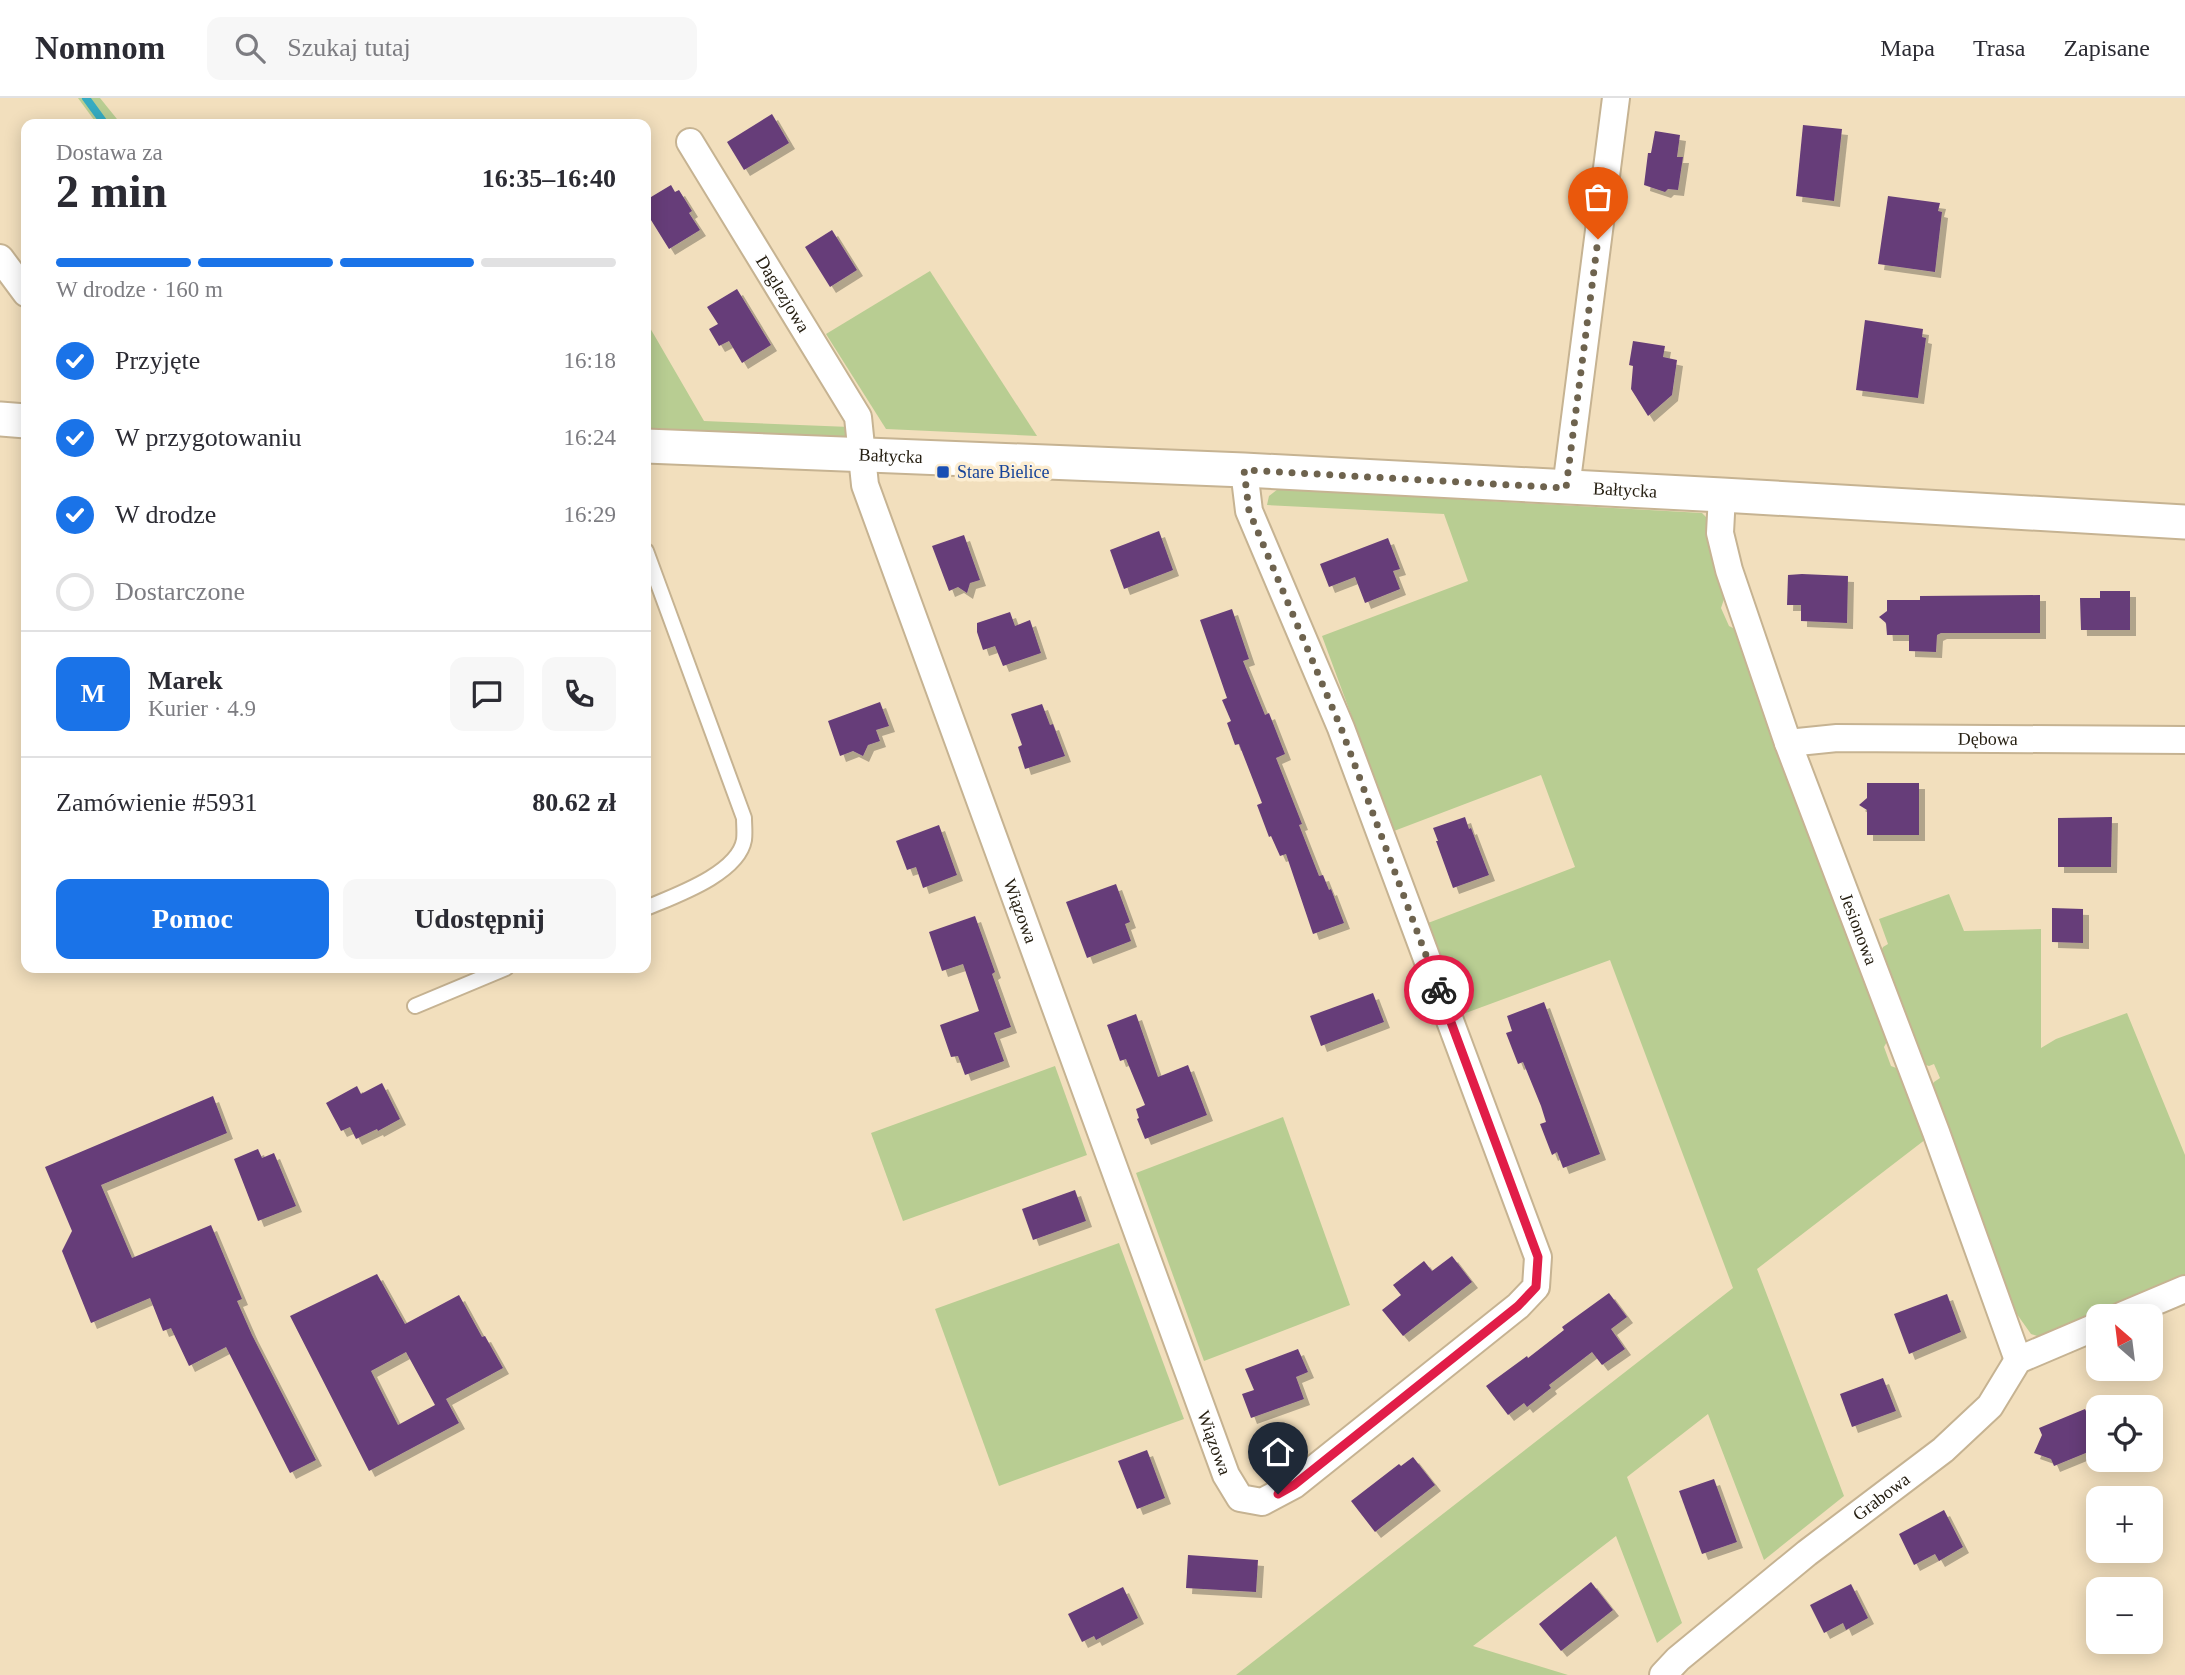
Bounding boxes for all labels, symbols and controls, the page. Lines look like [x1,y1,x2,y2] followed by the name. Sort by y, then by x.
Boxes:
[207,17,697,80] search box
[231,29,269,67] icon: search
[35,30,165,66] text: Nomnom
[287,33,411,62] text: Szukaj tutaj
[1880,35,1935,61] text: Mapa
[1973,35,2025,61] text: Trasa
[2063,35,2150,61] text: Zapisane
[56,140,163,165] text: Dostawa za
[482,164,616,193] text: 16:35–16:40
[56,166,167,217] text: 2 min
[1568,167,1628,239] pin
[1579,178,1617,216] icon: bag
[752,252,814,336] street label: Daglezjowa
[56,277,223,302] text: W drodze · 160 m
[56,342,94,380] icon: check
[115,346,200,375] text: Przyjęte
[564,348,616,373] text: 16:18
[56,419,94,457] icon: check
[115,423,302,452] text: W przygotowaniu
[564,425,616,450] text: 16:24
[858,445,923,467] street label: Bałtycka
[957,462,1049,482] place label: Stare Bielice
[935,464,951,480] marker: Stare Bielice
[1592,478,1657,502] street label: Bałtycka
[56,496,94,534] icon: check
[115,500,216,529] text: W drodze
[564,502,616,527] text: 16:29
[115,577,245,606] text: Dostarczone
[450,657,524,731] button: chat
[542,657,616,731] button: phone
[148,666,223,695] text: Marek
[81,679,105,708] text: M
[148,696,256,721] text: Kurier · 4.9
[1958,729,2018,749] street label: Dębowa
[56,788,257,817] text: Zamówienie #5931
[532,788,616,817] text: 80.62 zł
[999,876,1041,946] street label: Wiązowa
[56,879,329,959] button: Pomoc
[343,879,616,959] button: Udostępnij
[1836,890,1881,968] street label: Jesionowa
[1404,955,1474,1025] courier
[1420,971,1458,1009] icon: bike
[2086,1304,2163,1381] north arrow
[2086,1304,2163,1654] map controls
[2086,1395,2163,1472] button: locate
[1193,1408,1235,1478] street label: Wiązowa
[1248,1422,1308,1494] pin
[1259,1433,1297,1471] icon: home
[1849,1469,1914,1525] street label: Grabowa
[2086,1486,2163,1563] button: +
[2086,1577,2163,1654] button: −

